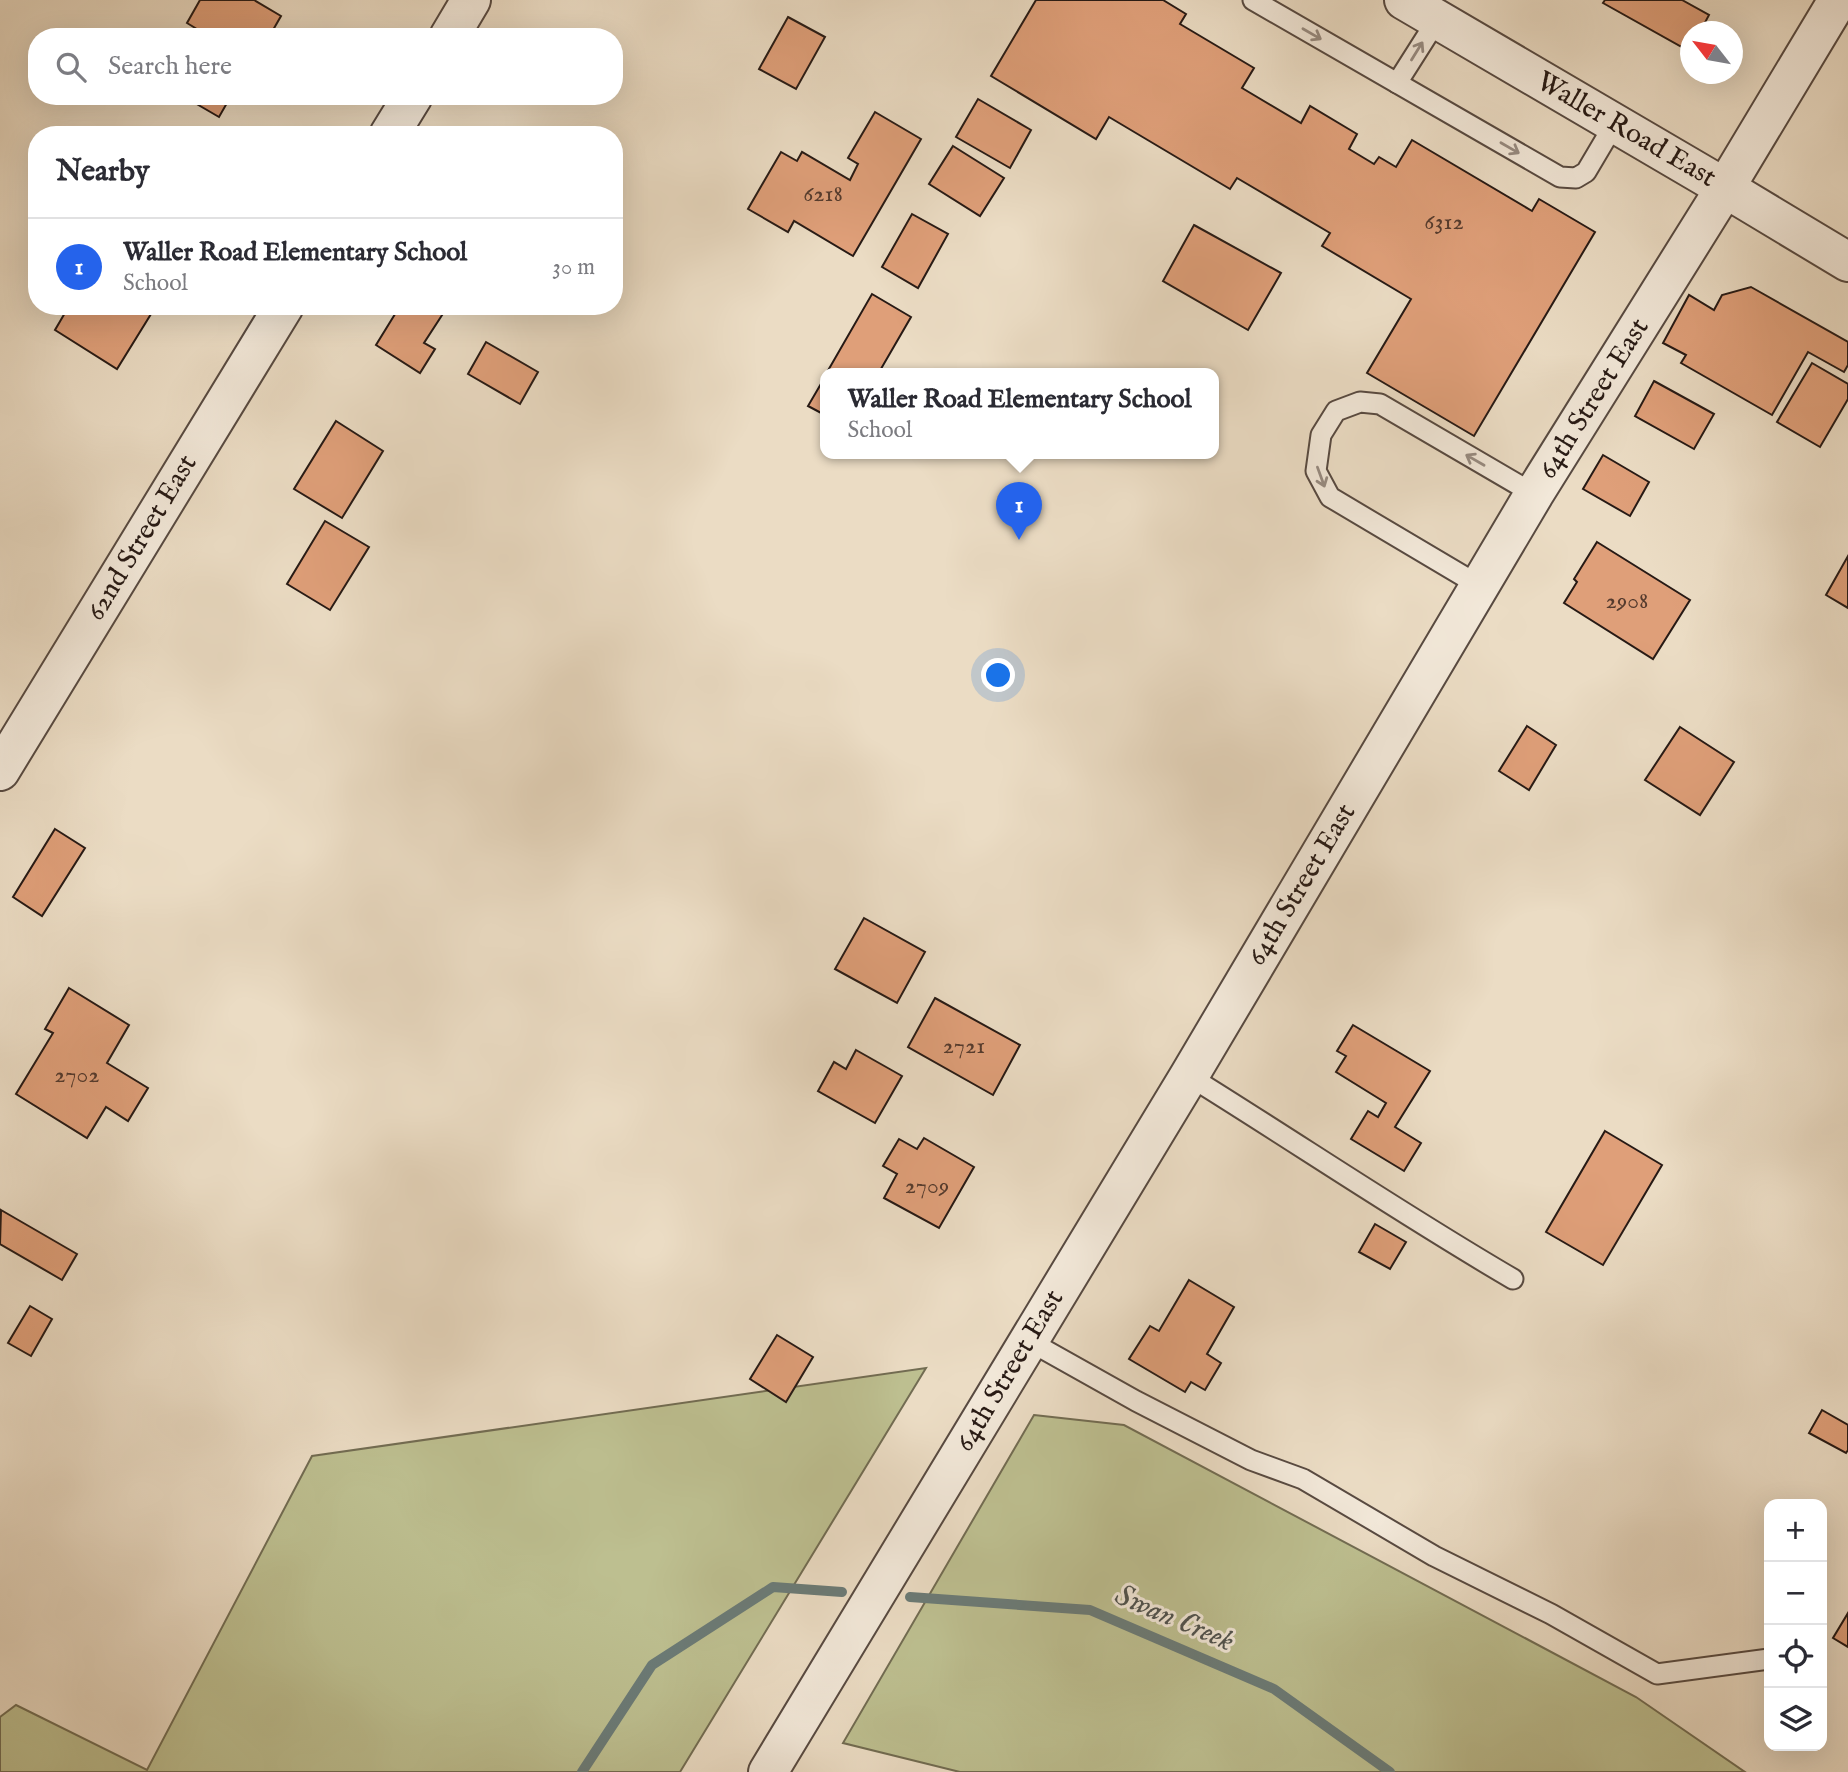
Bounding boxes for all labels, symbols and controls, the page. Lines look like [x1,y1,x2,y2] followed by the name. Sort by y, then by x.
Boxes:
[1680,21,1743,84] north arrow
[1302,27,1322,41] one-way arrow
[28,28,623,105] search box
[1411,42,1425,62] one-way arrow
[52,48,90,86] icon: search
[108,50,232,83] text: Search here
[1530,64,1722,196] street label: Waller Road East
[1499,141,1519,155] one-way arrow
[56,153,149,191] text: Nearby
[803,179,843,210] house number: 6218
[1424,207,1464,238] house number: 6312
[123,236,467,269] text: Waller Road Elementary School
[75,253,83,282] text: 1
[552,253,595,282] text: 30 m
[123,269,188,298] text: School
[1531,312,1657,486] street label: 64th Street East
[820,368,1219,459] popup
[847,383,1192,416] text: Waller Road Elementary School
[847,416,912,445] text: School
[79,448,205,627] street label: 62nd Street East
[1466,452,1486,466] one-way arrow
[1316,466,1328,487] one-way arrow
[996,482,1042,540] pin: 1
[1606,586,1648,617] house number: 2908
[981,658,1015,692] your location
[1240,797,1364,972] street label: 64th Street East
[943,1031,985,1062] house number: 2721
[54,1060,100,1091] house number: 2702
[905,1171,949,1202] house number: 2709
[948,1283,1072,1458] street label: 64th Street East
[1764,1499,1827,1751] map controls
[1764,1499,1827,1562] button: +
[1764,1562,1827,1625] button: −
[1109,1577,1239,1661] water label: Swan Creek
[1764,1625,1827,1688] button: locate
[1764,1688,1827,1751] button: layers

